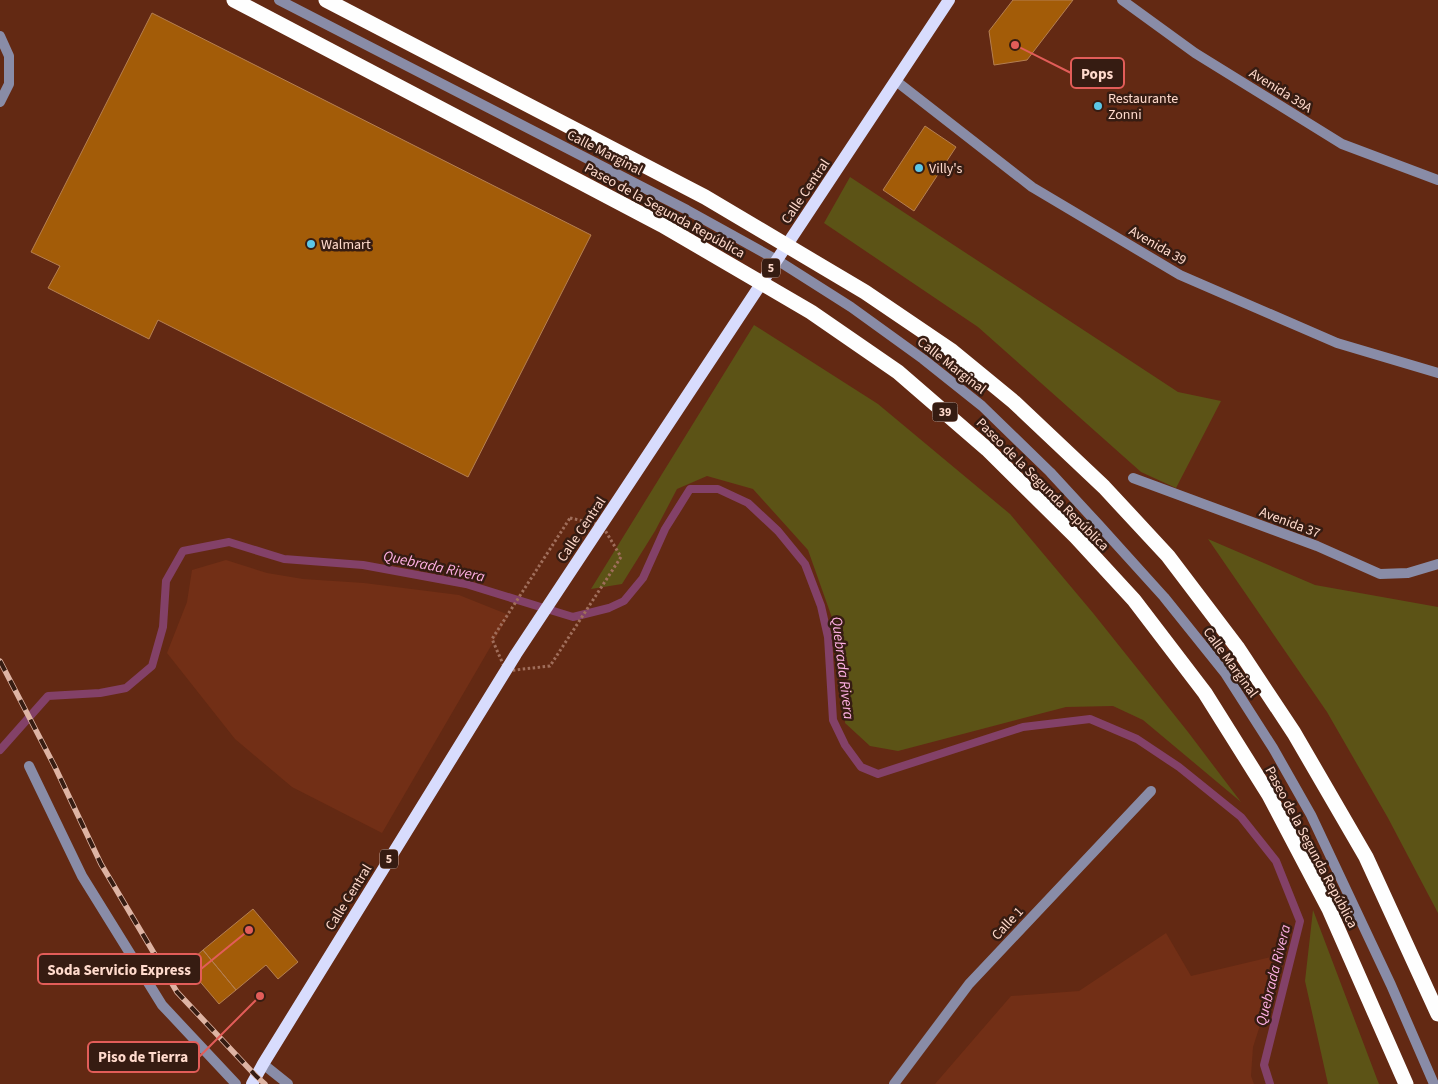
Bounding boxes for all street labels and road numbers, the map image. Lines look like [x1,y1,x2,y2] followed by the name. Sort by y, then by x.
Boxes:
[1245,64,1316,118] street label: Avenida 39A
[563,125,646,181] street label: Calle Marginal
[777,155,835,228] street label: Calle Central
[581,158,749,263] street label: Paseo de la Segunda República
[1125,221,1190,270] street label: Avenida 39
[762,258,780,278] road number: 5
[913,332,990,399] street label: Calle Marginal
[932,402,958,422] road number: 39
[971,414,1113,556] street label: Paseo de la Segunda República
[553,493,611,566] street label: Calle Central
[1256,502,1323,544] street label: Avenida 37
[1198,623,1263,702] street label: Calle Marginal
[1260,763,1362,932] street label: Paseo de la Segunda República
[380,850,398,869] road number: 5
[321,860,377,934] street label: Calle Central
[987,903,1028,945] street label: Calle 1

